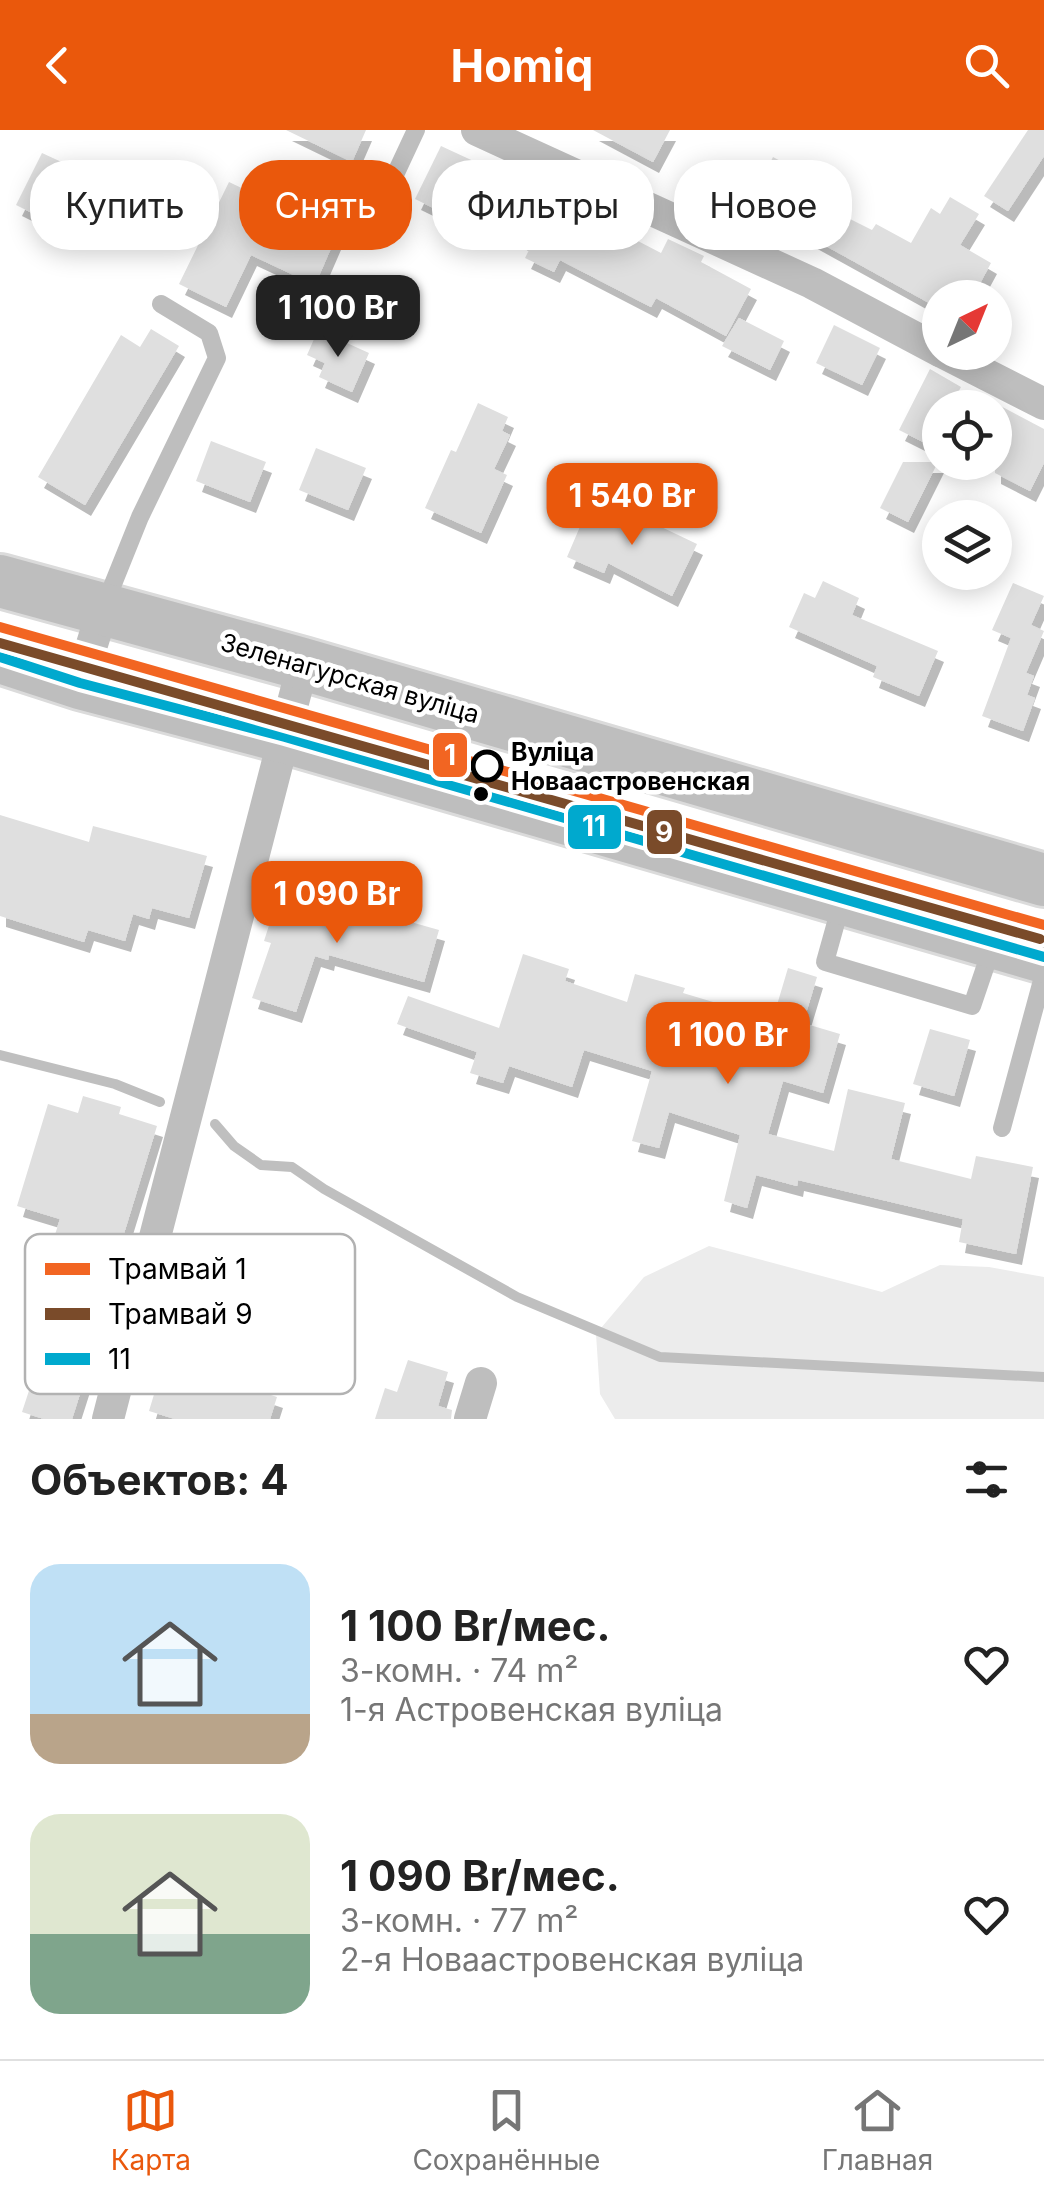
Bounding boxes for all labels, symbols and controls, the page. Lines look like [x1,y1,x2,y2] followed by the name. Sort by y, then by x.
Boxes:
[30,38,85,93] icon: back
[451,38,593,93] text: Homiq
[959,38,1014,93] icon: search
[30,160,219,250] chip: Купить
[239,160,412,250] chip: Снять
[432,160,654,250] chip: Фильтры
[674,160,852,250] chip: Новое
[235,275,441,360] pin: 1 100 Br
[922,280,1012,370] north arrow
[922,280,1012,590] map controls
[278,288,398,327] text: 1 100 Br
[922,390,1012,480] button: locate
[529,463,735,548] pin: 1 540 Br
[569,476,695,515] text: 1 540 Br
[922,500,1012,590] button: layers
[217,627,483,729] street label: Зеленагурская вуліца
[431,731,469,779] line badge: 1
[511,737,750,796] place label: Вуліца Новаастровенская
[444,738,456,772] text: 1
[472,751,502,781] marker: Вуліца Новаастровенская
[471,784,491,804] unlabelled marker
[566,803,623,851] line badge: 11
[645,808,684,856] line badge: 9
[582,809,606,843] text: 11
[655,815,673,849] text: 9
[234,861,440,946] pin: 1 090 Br
[273,874,401,913] text: 1 090 Br
[625,1002,831,1087] pin: 1 100 Br
[668,1015,788,1054] text: 1 100 Br
[25,1234,355,1394] legend
[108,1252,247,1286] text: Трамвай 1
[108,1297,253,1331] text: Трамвай 9
[108,1342,131,1376] text: 11
[959,1452,1014,1507] icon: filters
[30,1454,289,1505] text: Объектов: 4
[340,1600,611,1651] text: 1 100 Br/мес.
[110,1604,230,1724] icon: home
[959,1637,1014,1692] icon: heart
[340,1651,578,1690] text: 3-комн. · 74 m²
[340,1690,723,1729] text: 1-я Астровенская вуліца
[340,1850,620,1901] text: 1 090 Br/мес.
[110,1854,230,1974] icon: home
[959,1887,1014,1942] icon: heart
[340,1901,578,1940] text: 3-комн. · 77 m²
[340,1940,804,1979] text: 2-я Новаастровенская вуліца
[111,2083,191,2177] tab: Карта
[412,2083,600,2177] tab: Сохранённые
[822,2083,933,2177] tab: Главная

